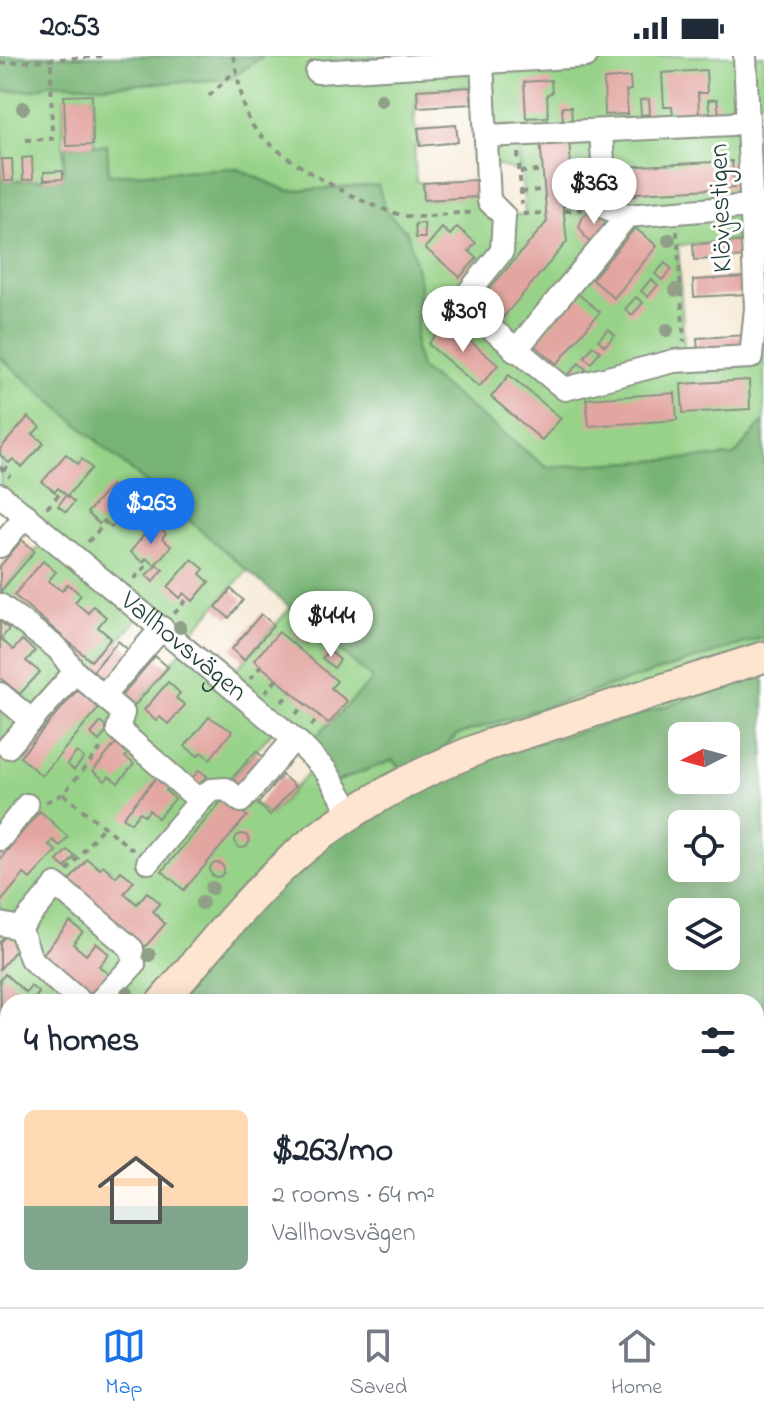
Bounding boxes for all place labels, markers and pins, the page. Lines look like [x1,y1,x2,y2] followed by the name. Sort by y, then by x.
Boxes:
[547,158,641,226] pin: $363
[416,286,510,354] pin: $309
[104,478,198,546] pin: $263
[284,591,378,659] pin: $444

